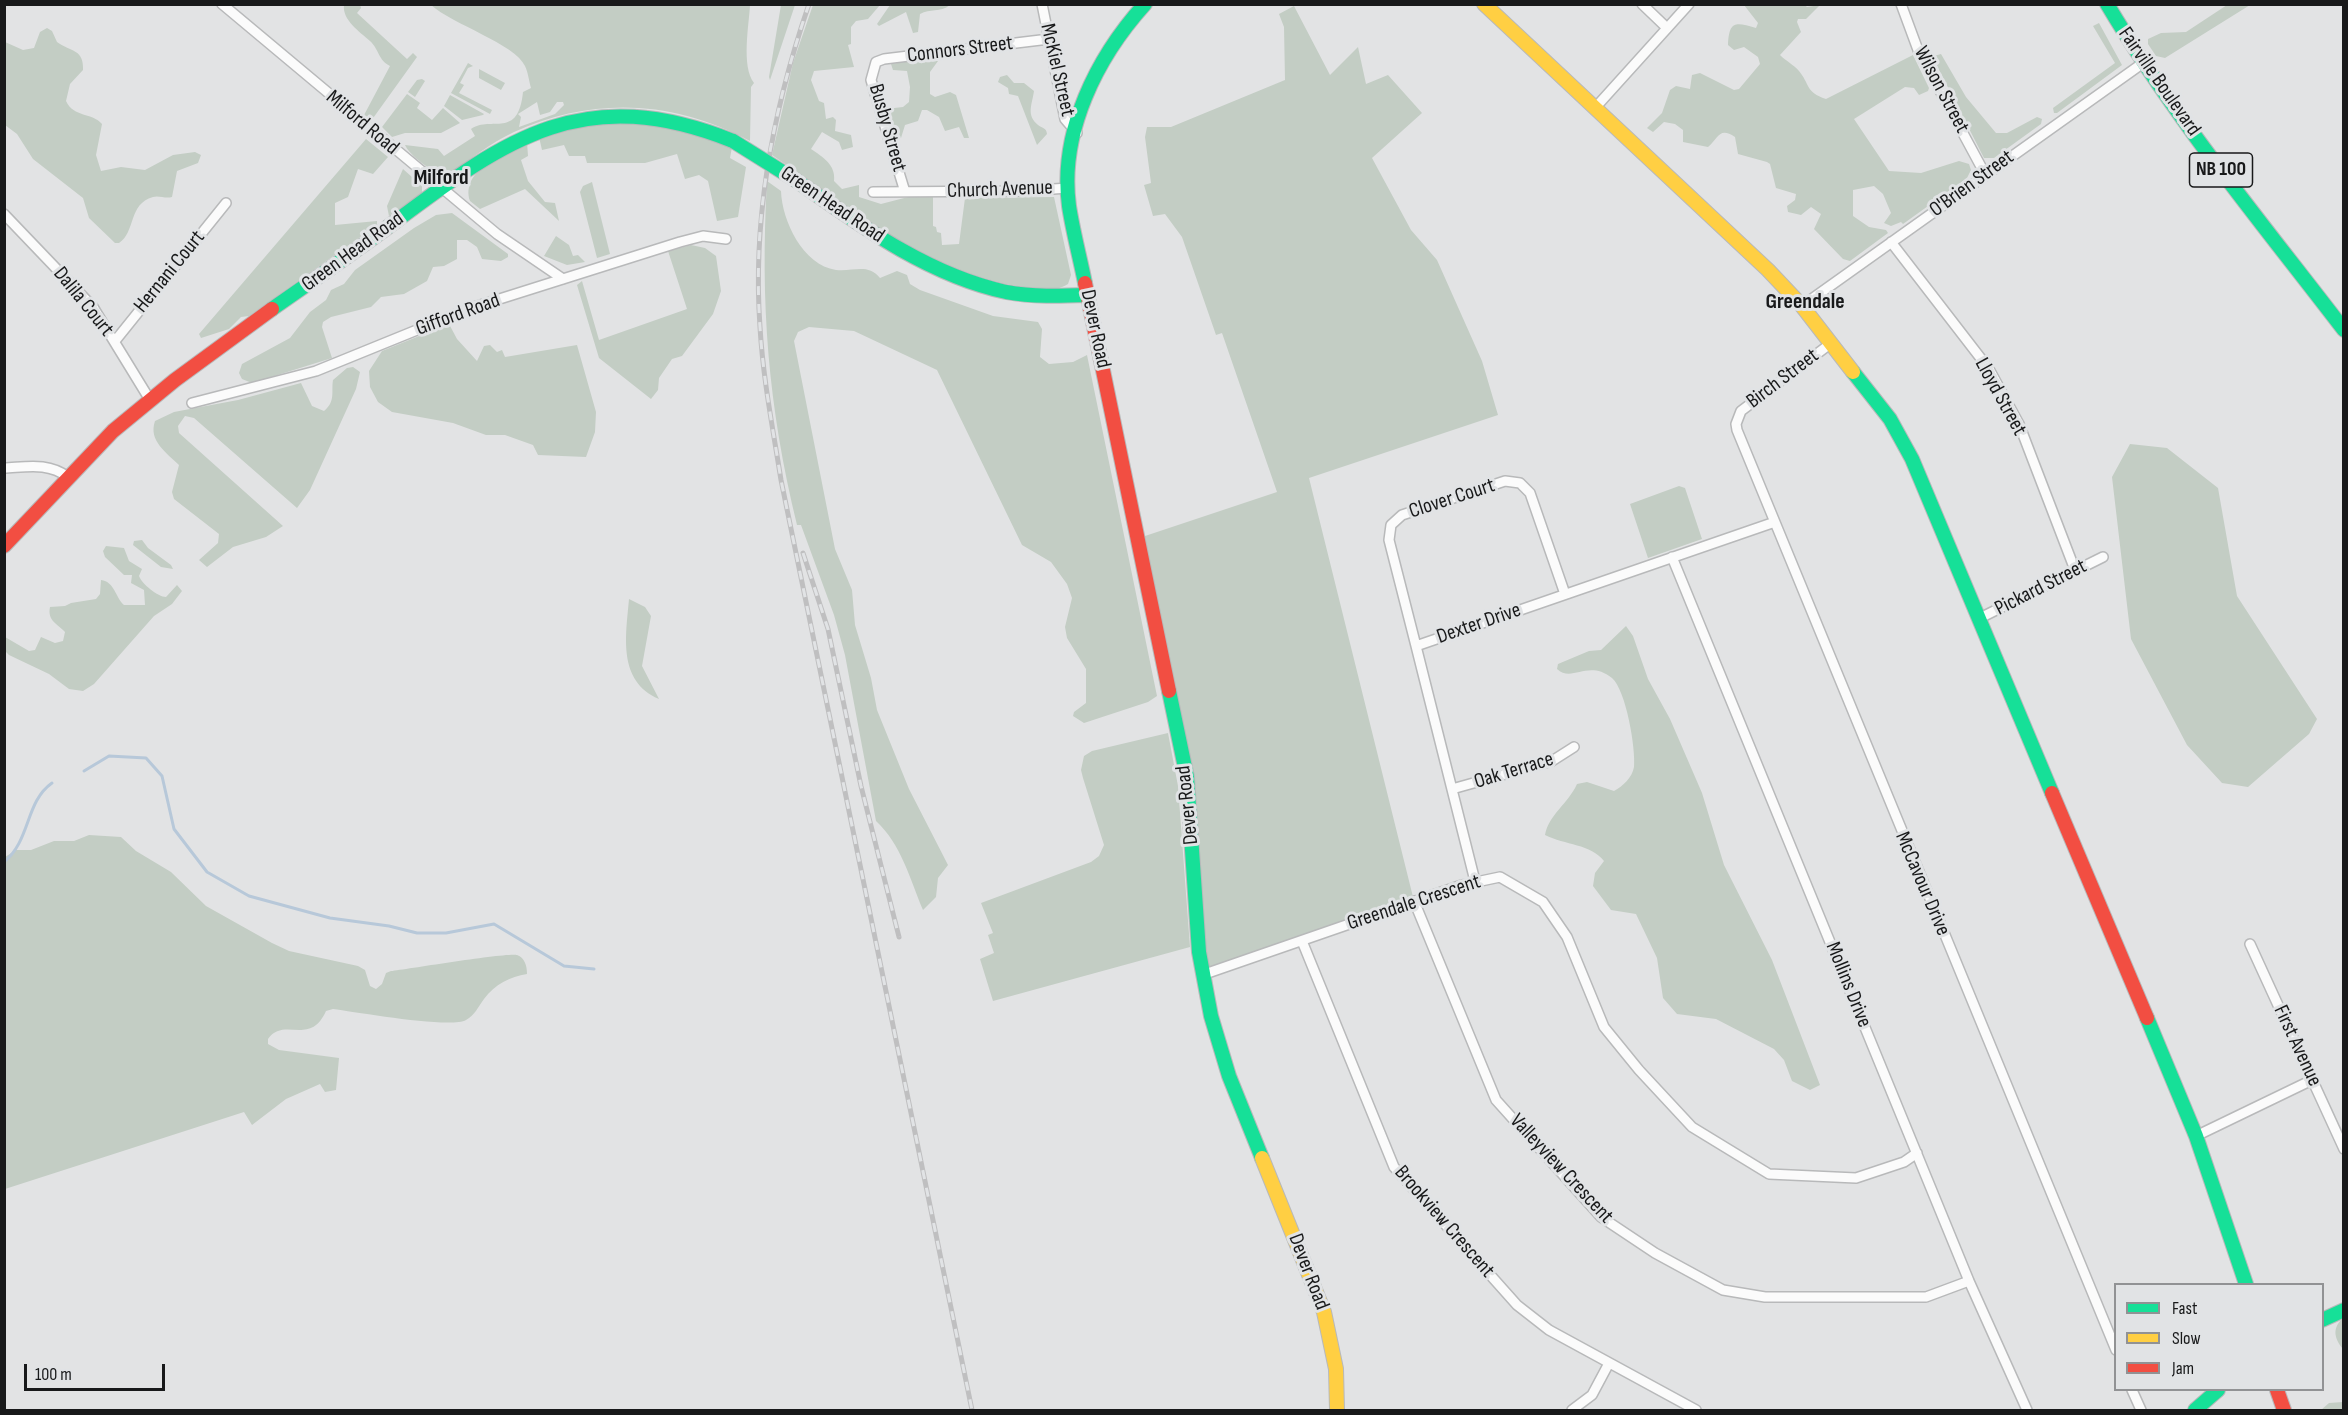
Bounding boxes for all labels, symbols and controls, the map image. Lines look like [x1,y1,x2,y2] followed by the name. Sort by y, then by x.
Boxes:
[1034,21,1080,119] street label: McKiel Street
[2112,23,2206,141] street label: Fairville Boulevard
[906,31,1014,69] street label: Connors Street
[1908,42,1974,138] street label: Wilson Street
[862,81,912,175] street label: Busby Street
[320,85,404,161] street label: Milford Road
[1925,145,2019,223] street label: O'Brien Street
[2190,153,2252,187] road number: NB 100
[775,161,889,249] street label: Green Head Road
[413,165,469,191] district label: Milford
[947,176,1053,204] street label: Church Avenue
[297,207,409,297] street label: Green Head Road
[129,226,211,318] street label: Hernani Court
[47,262,119,342] street label: Dalila Court
[413,288,503,342] street label: Gifford Road
[1074,288,1116,370] street label: Dever Road
[1765,289,1845,315] district label: Greendale
[1742,344,1824,414] street label: Birch Street
[1968,354,2032,440] street label: Lloyd Street
[1406,473,1498,525] street label: Clover Court
[1991,554,2091,622] street label: Pickard Street
[1434,598,1524,650] street label: Dexter Drive
[1471,747,1557,795] street label: Oak Terrace
[1171,764,1205,846] street label: Dever Road
[1889,828,1955,940] street label: McCavour Drive
[1344,870,1484,936] street label: Greendale Crescent
[1819,939,1877,1031] street label: Mollins Drive
[2267,1001,2327,1091] street label: First Avenue
[1504,1109,1618,1229] street label: Valleyview Crescent
[1389,1161,1499,1283] street label: Brookview Crescent
[1282,1230,1334,1314] street label: Dever Road
[2114,1283,2324,1391] legend
[2172,1298,2197,1319] text: Fast
[2172,1328,2201,1349] text: Slow
[27,1352,168,1390] scale bar
[2172,1358,2194,1379] text: Jam
[35,1364,72,1385] text: 100 m

